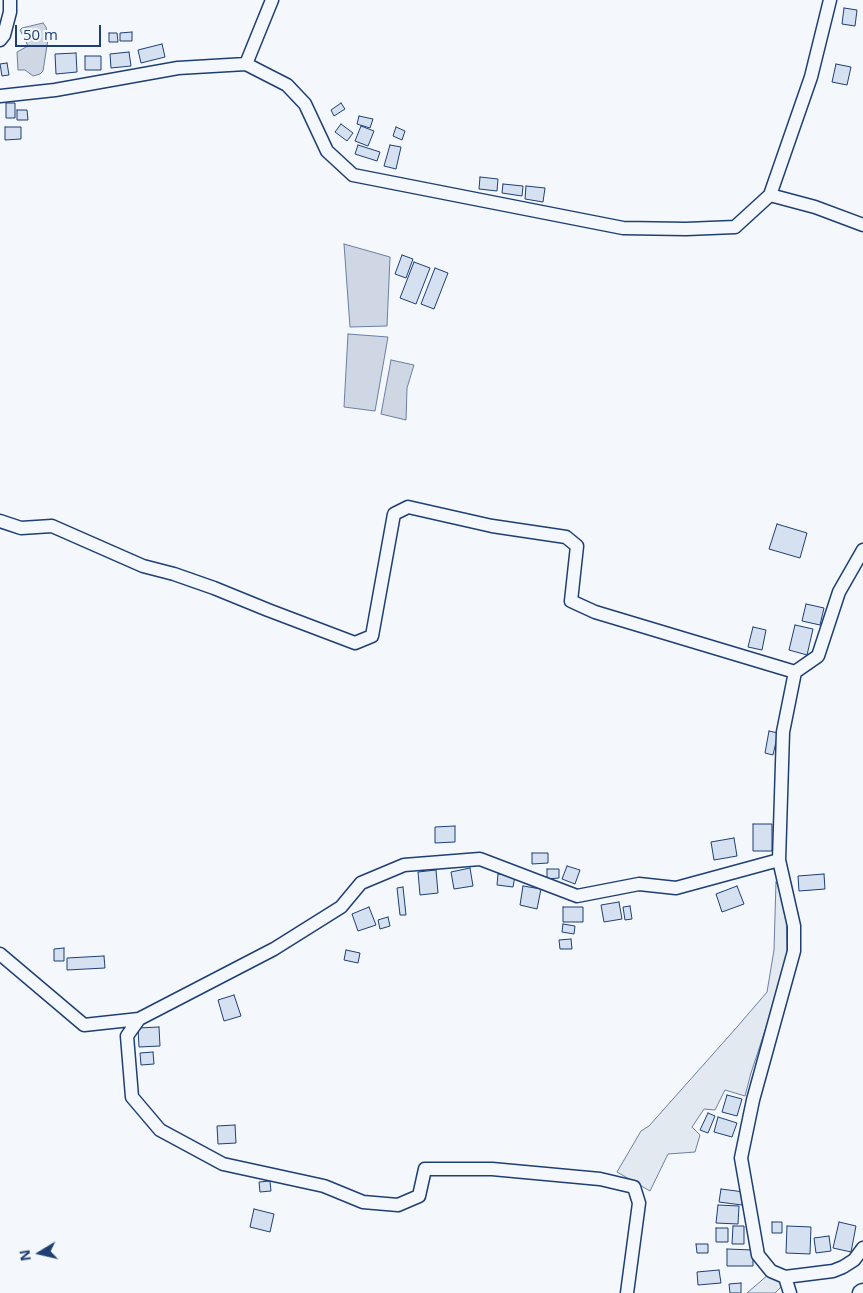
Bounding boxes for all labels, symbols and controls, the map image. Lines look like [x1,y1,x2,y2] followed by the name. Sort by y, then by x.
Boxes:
[18,15,104,47] scale bar
[23,24,58,44] text: 50 m
[15,1228,65,1278] north arrow
[14,1248,35,1263] text: N

